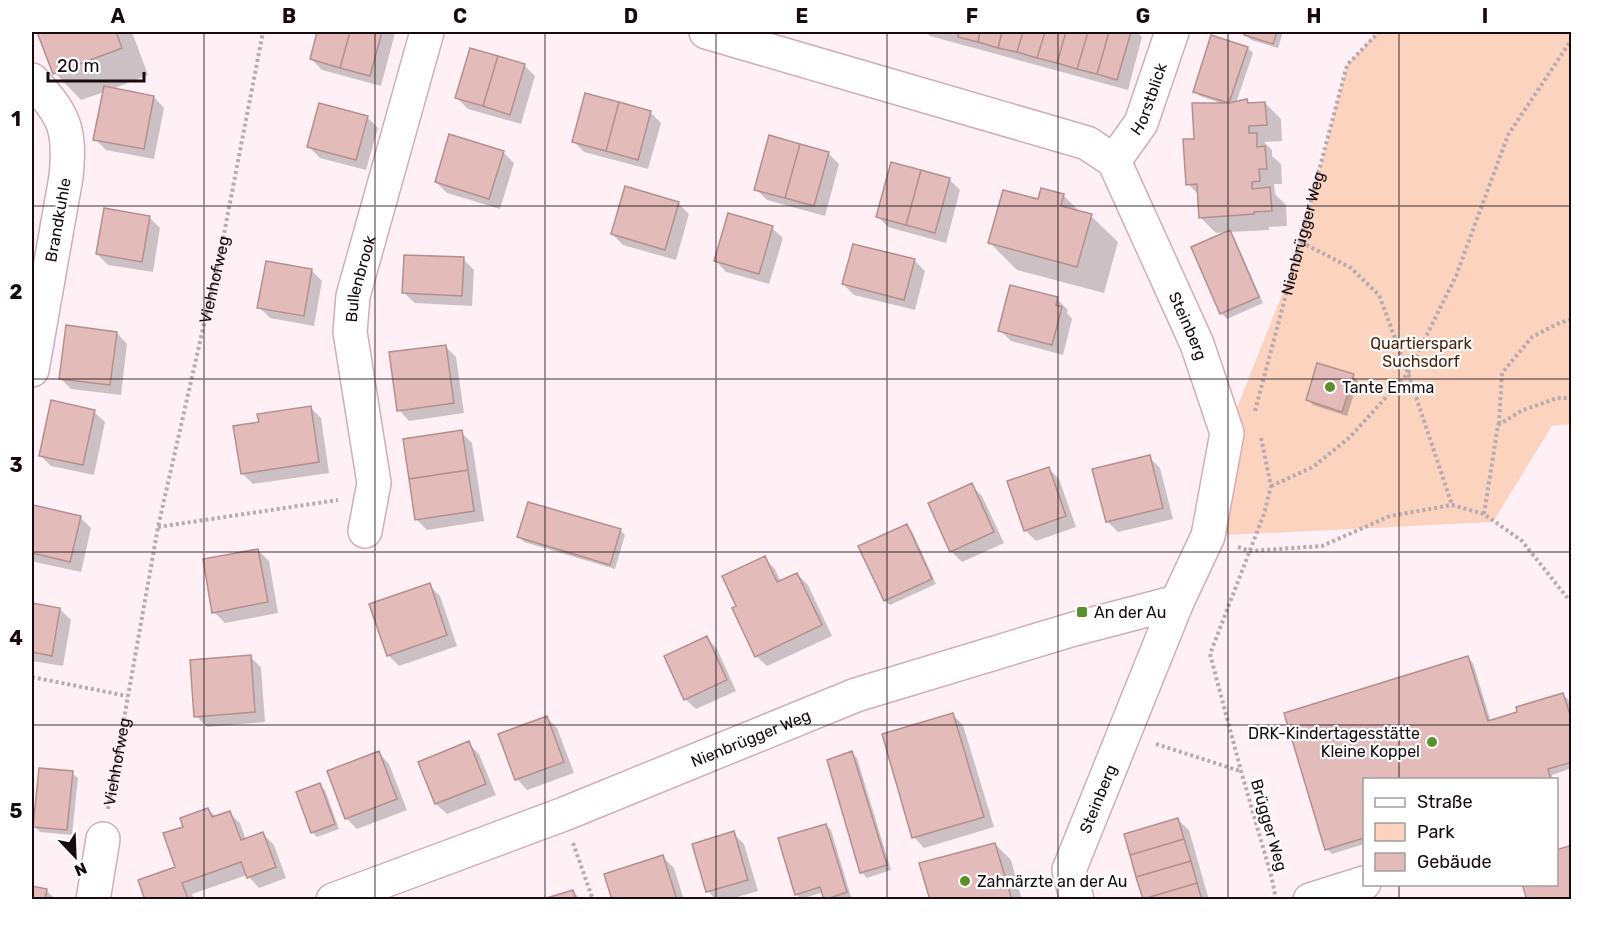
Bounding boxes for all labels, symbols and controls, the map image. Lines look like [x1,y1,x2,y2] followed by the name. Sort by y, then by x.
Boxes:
[111,4,126,28] text: A
[282,4,296,28] text: B
[453,4,467,28] text: C
[624,4,638,28] text: D
[796,4,808,28] text: E
[966,4,978,28] text: F
[1136,4,1150,28] text: G
[1307,4,1321,28] text: H
[1482,4,1488,28] text: I
[48,45,144,83] scale bar
[57,55,99,77] text: 20 m
[1126,59,1171,139] street label: Horstblick
[11,107,21,131] text: 1
[1277,169,1328,297] street label: Nienbrügger Weg
[41,176,75,264] street label: Brandkuhle
[341,232,379,323] street label: Bullenbrook
[195,234,233,325] street label: Viehhofweg
[10,280,23,304] text: 2
[1165,289,1211,362] street label: Steinberg
[1370,334,1472,371] park label: Quartierspark Suchsdorf
[1342,378,1434,397] place label: Tante Emma
[1323,380,1337,394] marker: Tante Emma
[9,453,23,477] text: 3
[1094,603,1166,622] place label: An der Au
[1075,605,1089,619] marker: An der Au
[9,626,23,650] text: 4
[688,705,813,771] street label: Nienbrügger Weg
[99,716,134,807] street label: Viehhofweg
[1248,724,1420,761] place label: DRK-Kindertagesstätte Kleine Koppel
[1425,735,1439,749] marker: DRK-Kindertagesstätte Kleine Koppel
[1076,762,1120,836] street label: Steinberg
[1247,777,1291,873] street label: Brügger Weg
[1363,778,1558,886] legend
[1417,791,1473,813] text: Straße
[10,799,23,823] text: 5
[1417,821,1455,843] text: Park
[45,826,105,886] north arrow
[1417,851,1492,873] text: Gebäude
[72,858,90,880] text: N
[977,872,1127,891] place label: Zahnärzte an der Au
[958,874,972,888] marker: Zahnärzte an der Au

